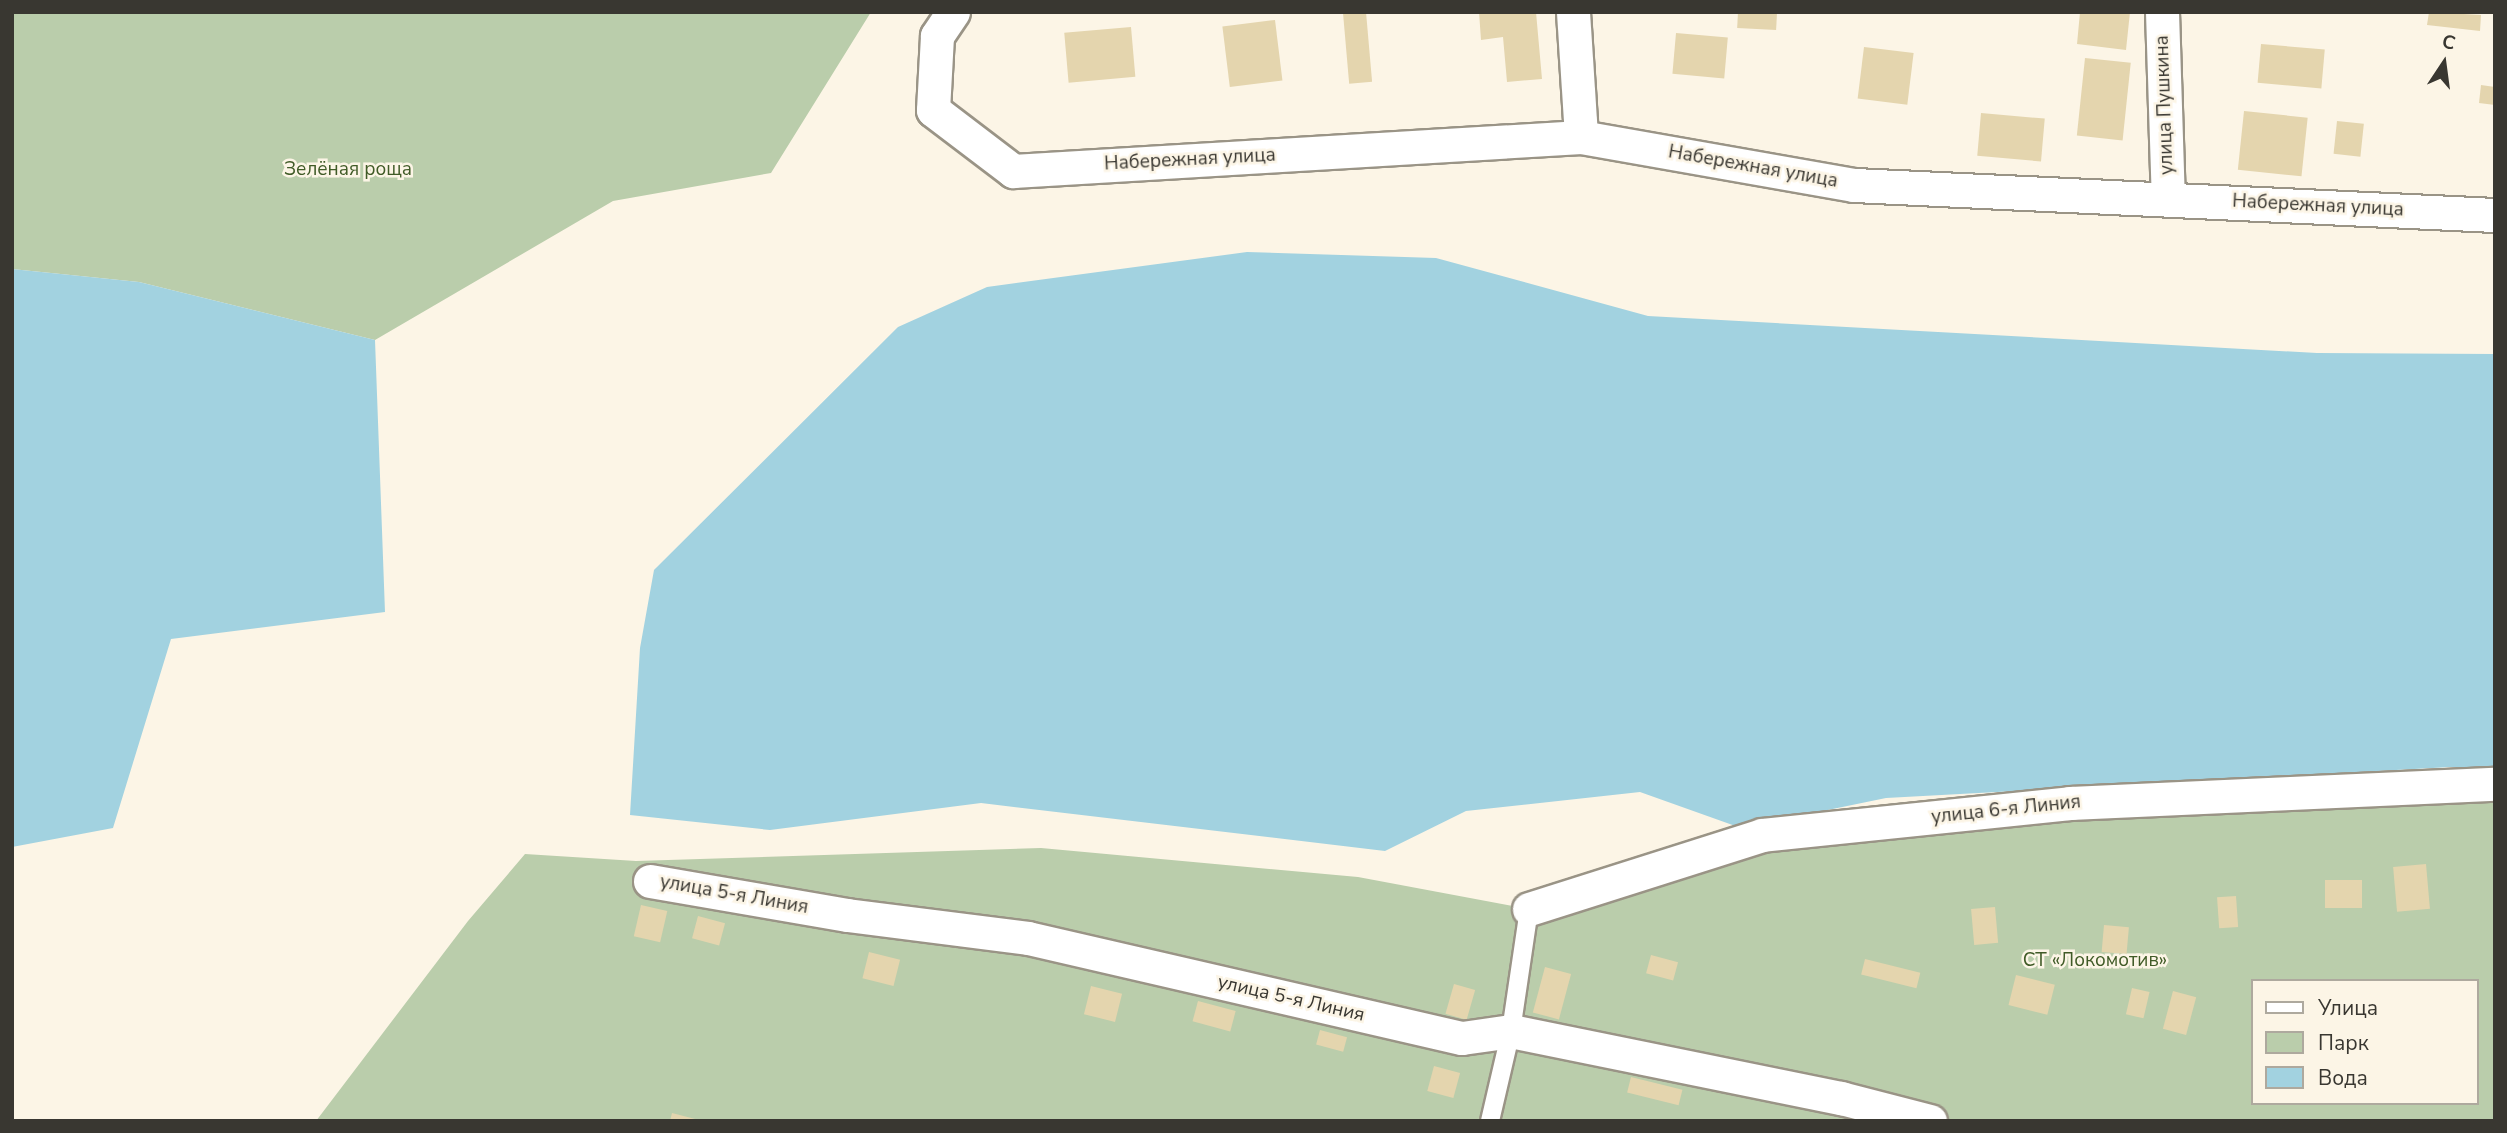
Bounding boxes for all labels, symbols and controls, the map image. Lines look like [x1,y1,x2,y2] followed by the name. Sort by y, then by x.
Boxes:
[2409,28,2479,98] north arrow
[2440,28,2458,57] text: С
[2151,35,2179,175] street label: улица Пушкина
[1666,141,1840,193] street label: Набережная улица
[1104,144,1276,176] street label: Набережная улица
[284,159,412,181] park label: Зелёная роща
[2232,190,2404,222] street label: Набережная улица
[1930,791,2082,829] street label: улица 6-я Линия
[658,871,810,919] street label: улица 5-я Линия
[2023,950,2167,972] park label: СТ «Локомотив»
[1215,971,1367,1027] street label: улица 5-я Линия
[2252,979,2479,1105] legend
[2318,994,2378,1022] text: Улица
[2318,1029,2369,1057] text: Парк
[2318,1064,2368,1092] text: Вода

